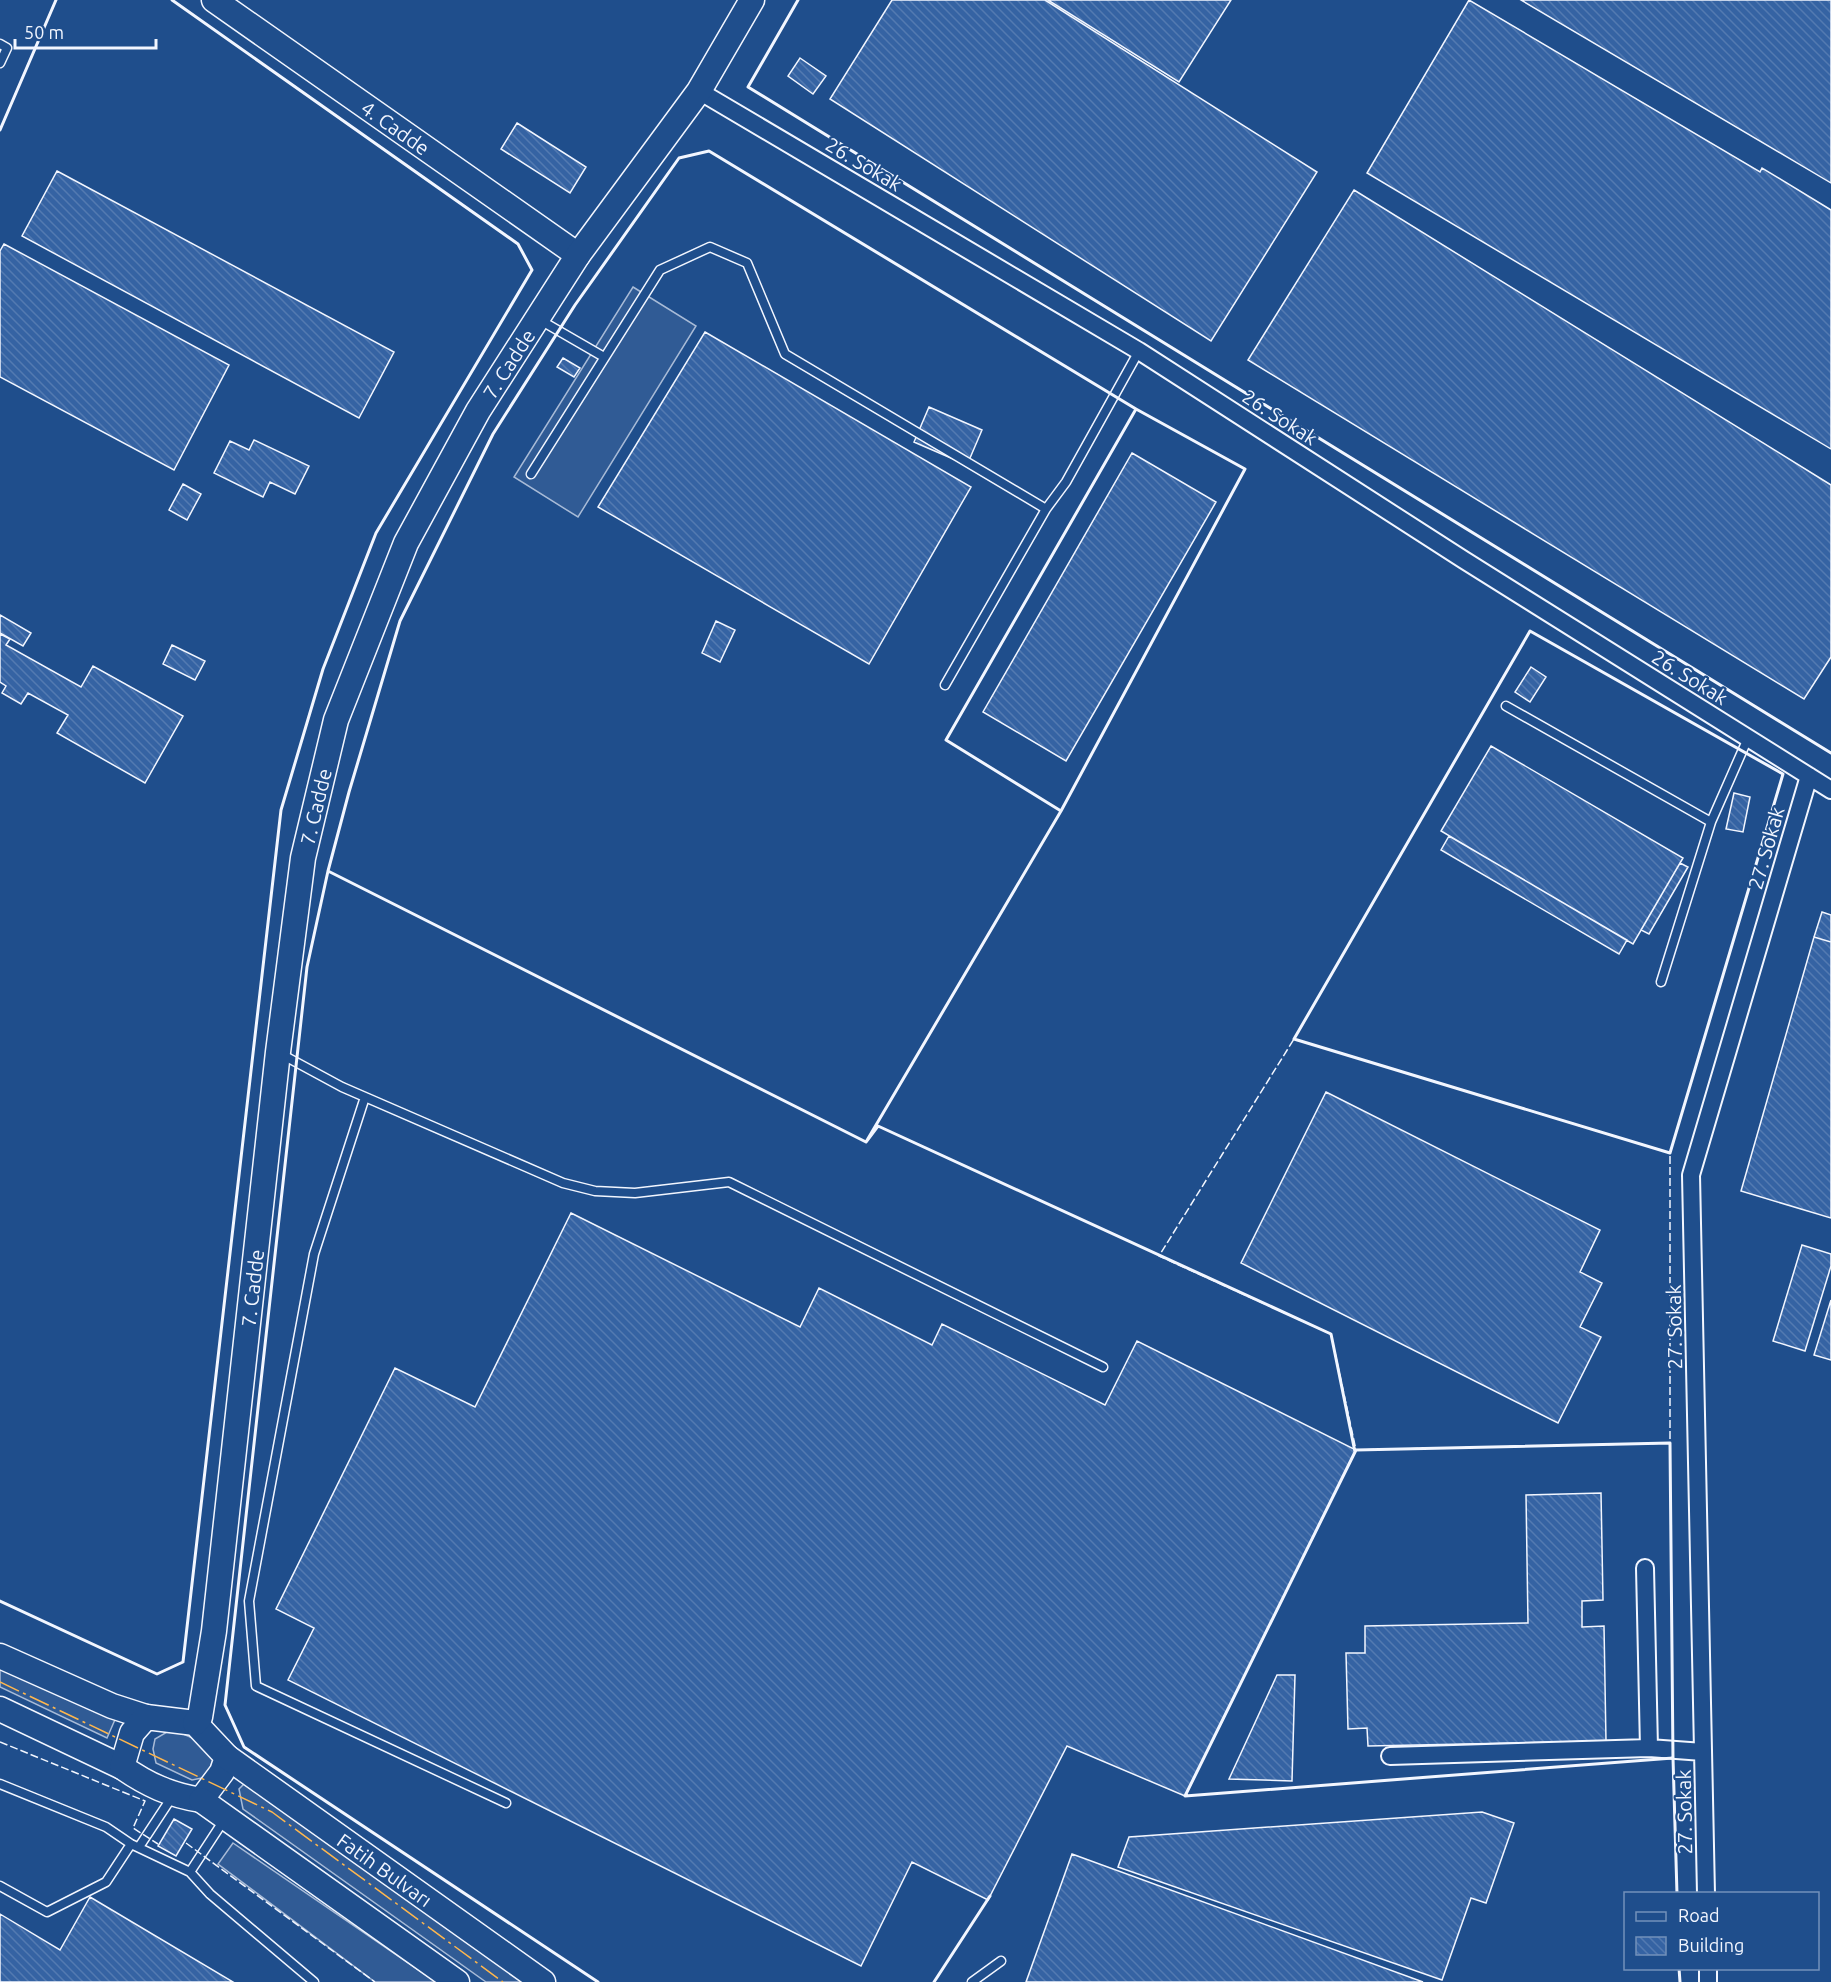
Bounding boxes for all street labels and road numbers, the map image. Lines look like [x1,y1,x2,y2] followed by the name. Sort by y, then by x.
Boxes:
[357,96,434,159] street label: 4. Cadde
[822,132,906,196] street label: 26. Sokak
[478,325,539,403] street label: 7. Cadde
[1238,384,1322,450] street label: 26. Sokak
[1648,645,1732,709] street label: 26. Sokak
[295,766,336,847] street label: 7. Cadde
[1743,804,1789,892] street label: 27. Sokak
[236,1248,268,1328] street label: 7. Cadde
[1662,1284,1686,1370] street label: 27. Sokak
[1672,1769,1696,1855] street label: 27. Sokak
[333,1828,437,1911] street label: Fatih Bulvarı

